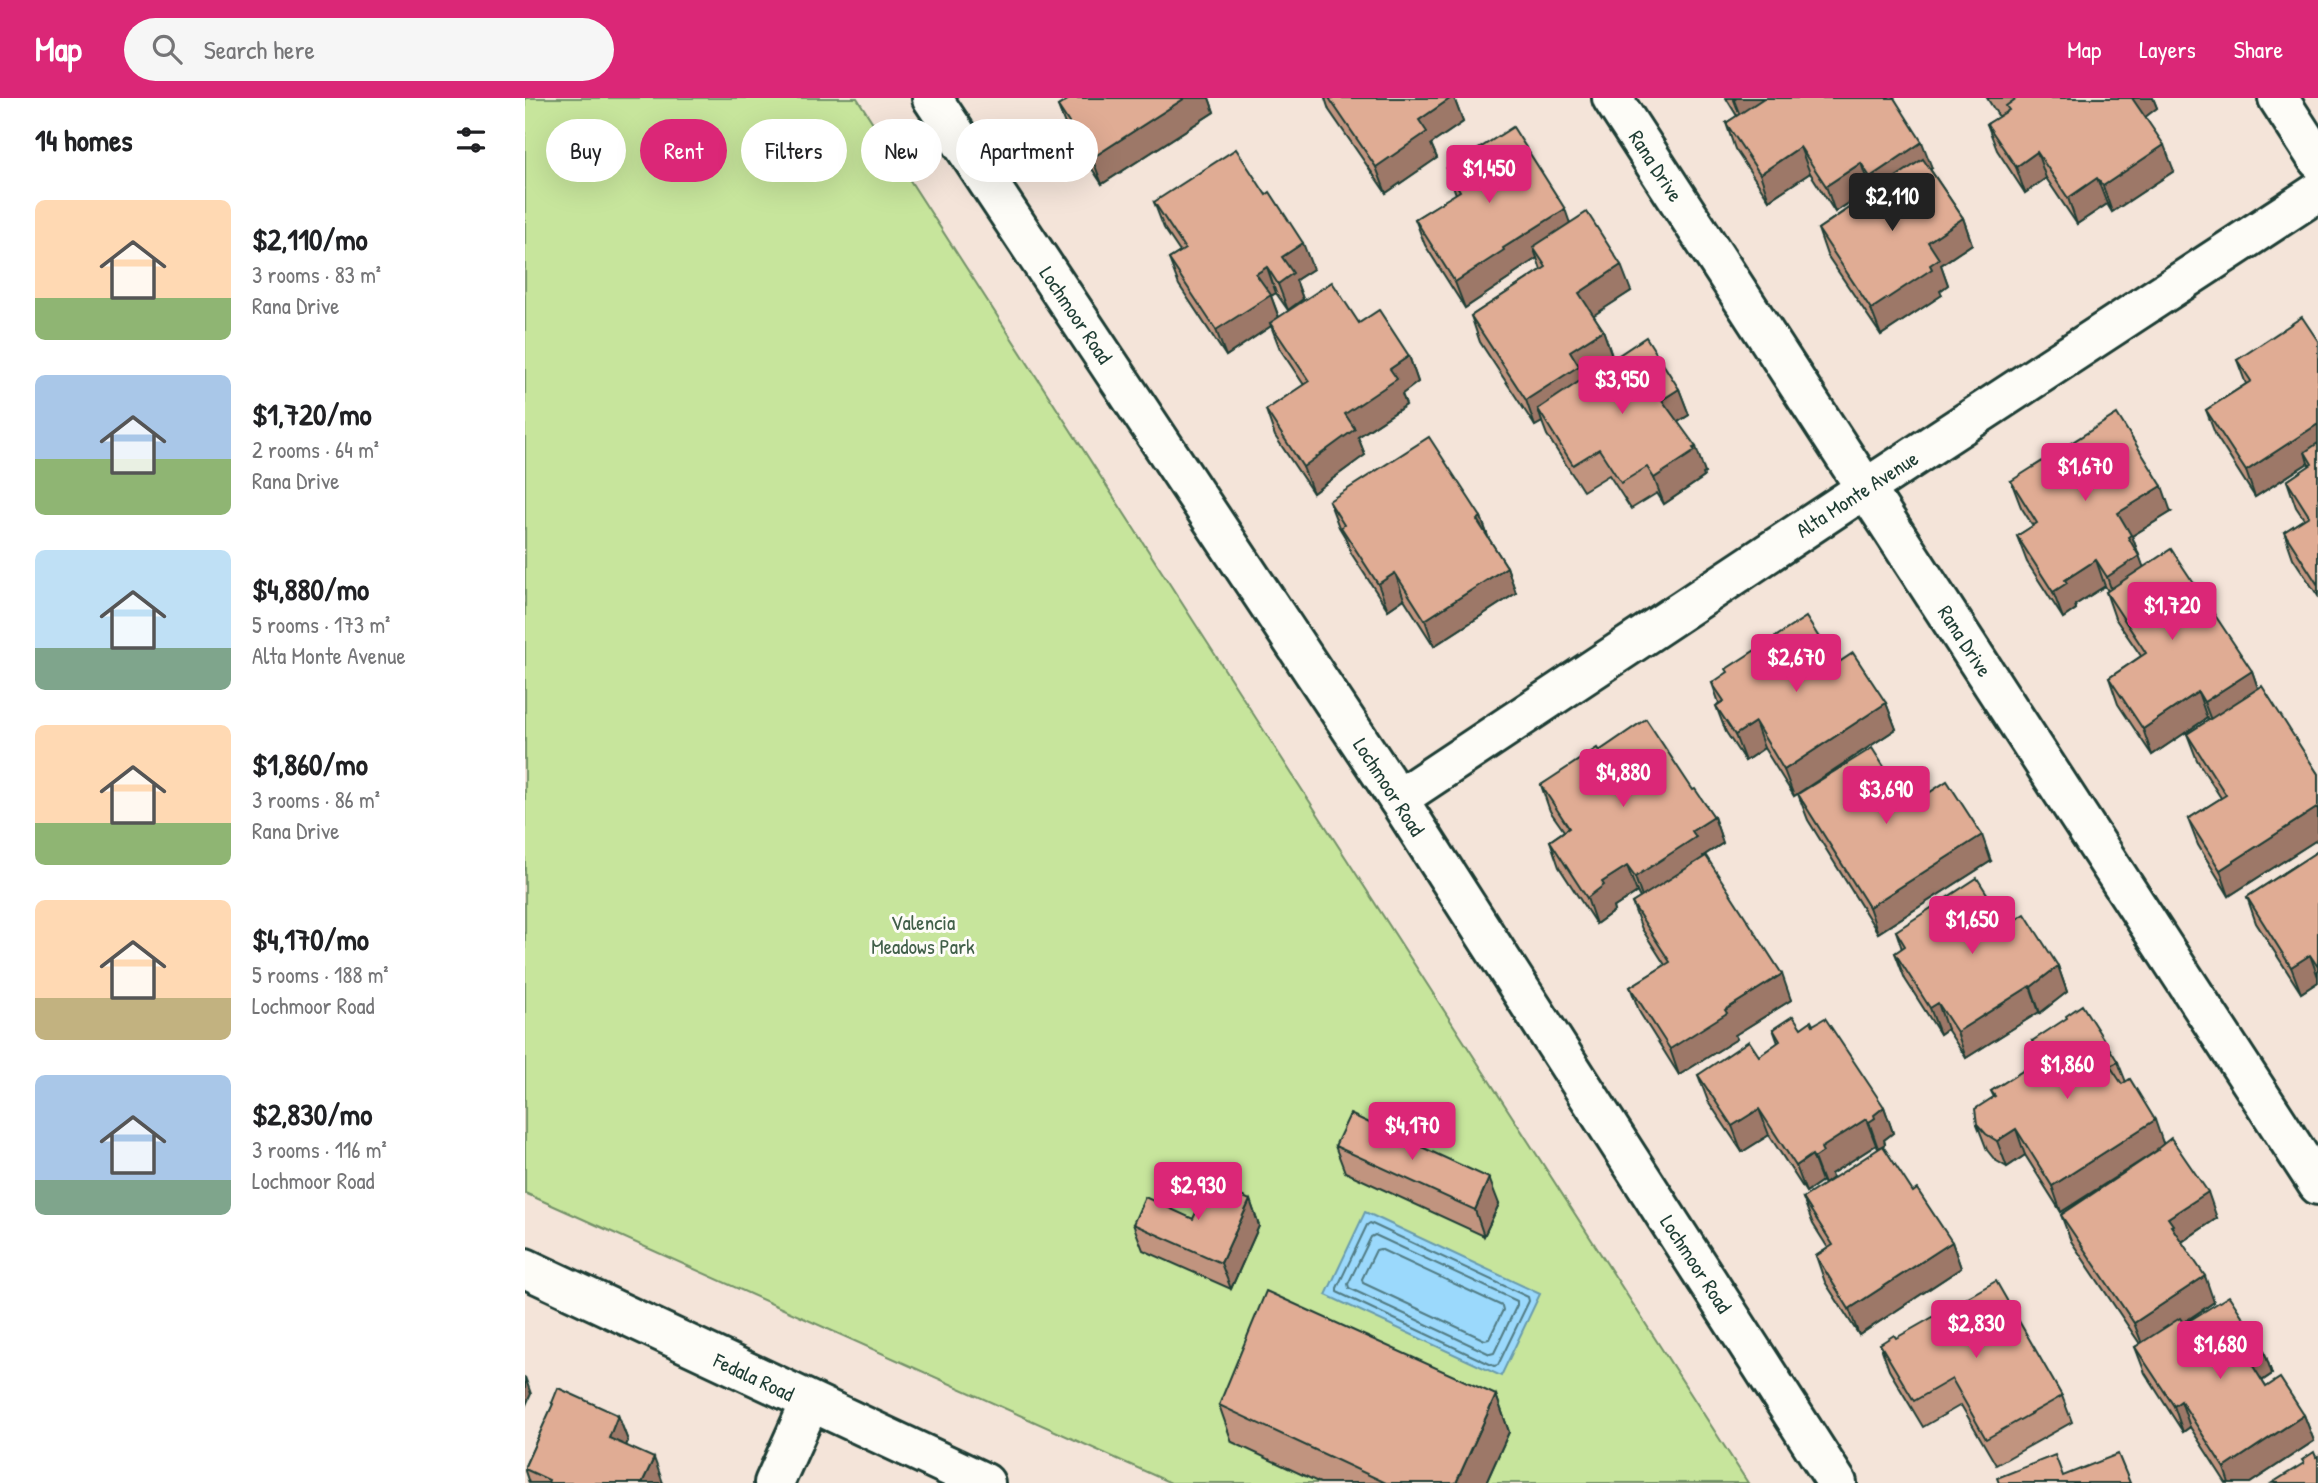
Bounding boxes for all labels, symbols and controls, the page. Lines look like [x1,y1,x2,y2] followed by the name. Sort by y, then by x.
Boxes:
[124,18,614,81] search box
[35,27,82,71] text: Map
[148,30,186,68] icon: search
[204,32,315,67] text: Search here
[2067,33,2101,65] text: Map
[2139,33,2196,65] text: Layers
[2234,33,2283,65] text: Share
[546,119,626,182] chip: Buy
[640,119,727,182] chip: Rent
[741,119,847,182] chip: Filters
[861,119,942,182] chip: New
[956,119,1098,182] chip: Apartment
[35,120,133,160] text: 14 homes
[452,121,490,159] icon: filters
[1622,125,1690,207] street label: Rana Drive
[1432,146,1546,205] pin: $1,450
[1462,152,1516,183] text: $1,450
[1835,174,1949,233] pin: $2,110
[1865,180,1919,211] text: $2,110
[252,219,368,259] text: $2,110/mo
[91,228,175,312] icon: home
[252,259,381,290] text: 3 rooms · 83 m²
[1033,261,1119,369] street label: Lochmoor Road
[252,290,339,321] text: Rana Drive
[1565,356,1679,416] pin: $3,950
[1594,363,1650,394] text: $3,950
[252,394,372,434] text: $1,720/mo
[91,403,175,487] icon: home
[252,434,379,465] text: 2 rooms · 64 m²
[1790,444,1924,544] street label: Alta Monte Avenue
[2028,444,2142,503] pin: $1,670
[2057,450,2113,481] text: $1,670
[252,465,339,496] text: Rana Drive
[252,569,369,609] text: $4,880/mo
[91,578,175,662] icon: home
[2115,582,2229,642] pin: $1,720
[2143,589,2201,620] text: $1,720
[1931,600,1999,682] street label: Rana Drive
[252,609,390,640] text: 5 rooms · 173 m²
[1739,634,1853,694] pin: $2,670
[252,640,406,671] text: Alta Monte Avenue
[1767,641,1825,672] text: $2,670
[1346,732,1432,842] street label: Lochmoor Road
[252,744,368,784] text: $1,860/mo
[1566,750,1680,809] pin: $4,880
[91,753,175,837] icon: home
[1595,756,1651,787] text: $4,880
[1829,766,1943,826] pin: $3,690
[1859,773,1913,804] text: $3,690
[252,784,380,815] text: 3 rooms · 86 m²
[252,815,339,846] text: Rana Drive
[1915,896,2029,956] pin: $1,650
[1945,903,1999,934] text: $1,650
[871,908,975,961] park label: Valencia Meadows Park
[252,919,369,959] text: $4,170/mo
[91,928,175,1012] icon: home
[252,959,389,990] text: 5 rooms · 188 m²
[252,990,374,1021] text: Lochmoor Road
[2010,1042,2124,1101] pin: $1,860
[2040,1048,2094,1079] text: $1,860
[252,1094,372,1134] text: $2,830/mo
[1355,1102,1469,1162] pin: $4,170
[91,1103,175,1187] icon: home
[1385,1109,1439,1140] text: $4,170
[252,1134,387,1165] text: 3 rooms · 116 m²
[1141,1162,1255,1222] pin: $2,930
[252,1165,374,1196] text: Lochmoor Road
[1170,1169,1226,1200] text: $2,930
[1653,1209,1739,1319] street label: Lochmoor Road
[1919,1300,2033,1360] pin: $2,830
[1947,1307,2005,1338] text: $2,830
[2163,1322,2277,1381] pin: $1,680
[2193,1328,2247,1359] text: $1,680
[708,1345,799,1408] street label: Fedala Road

